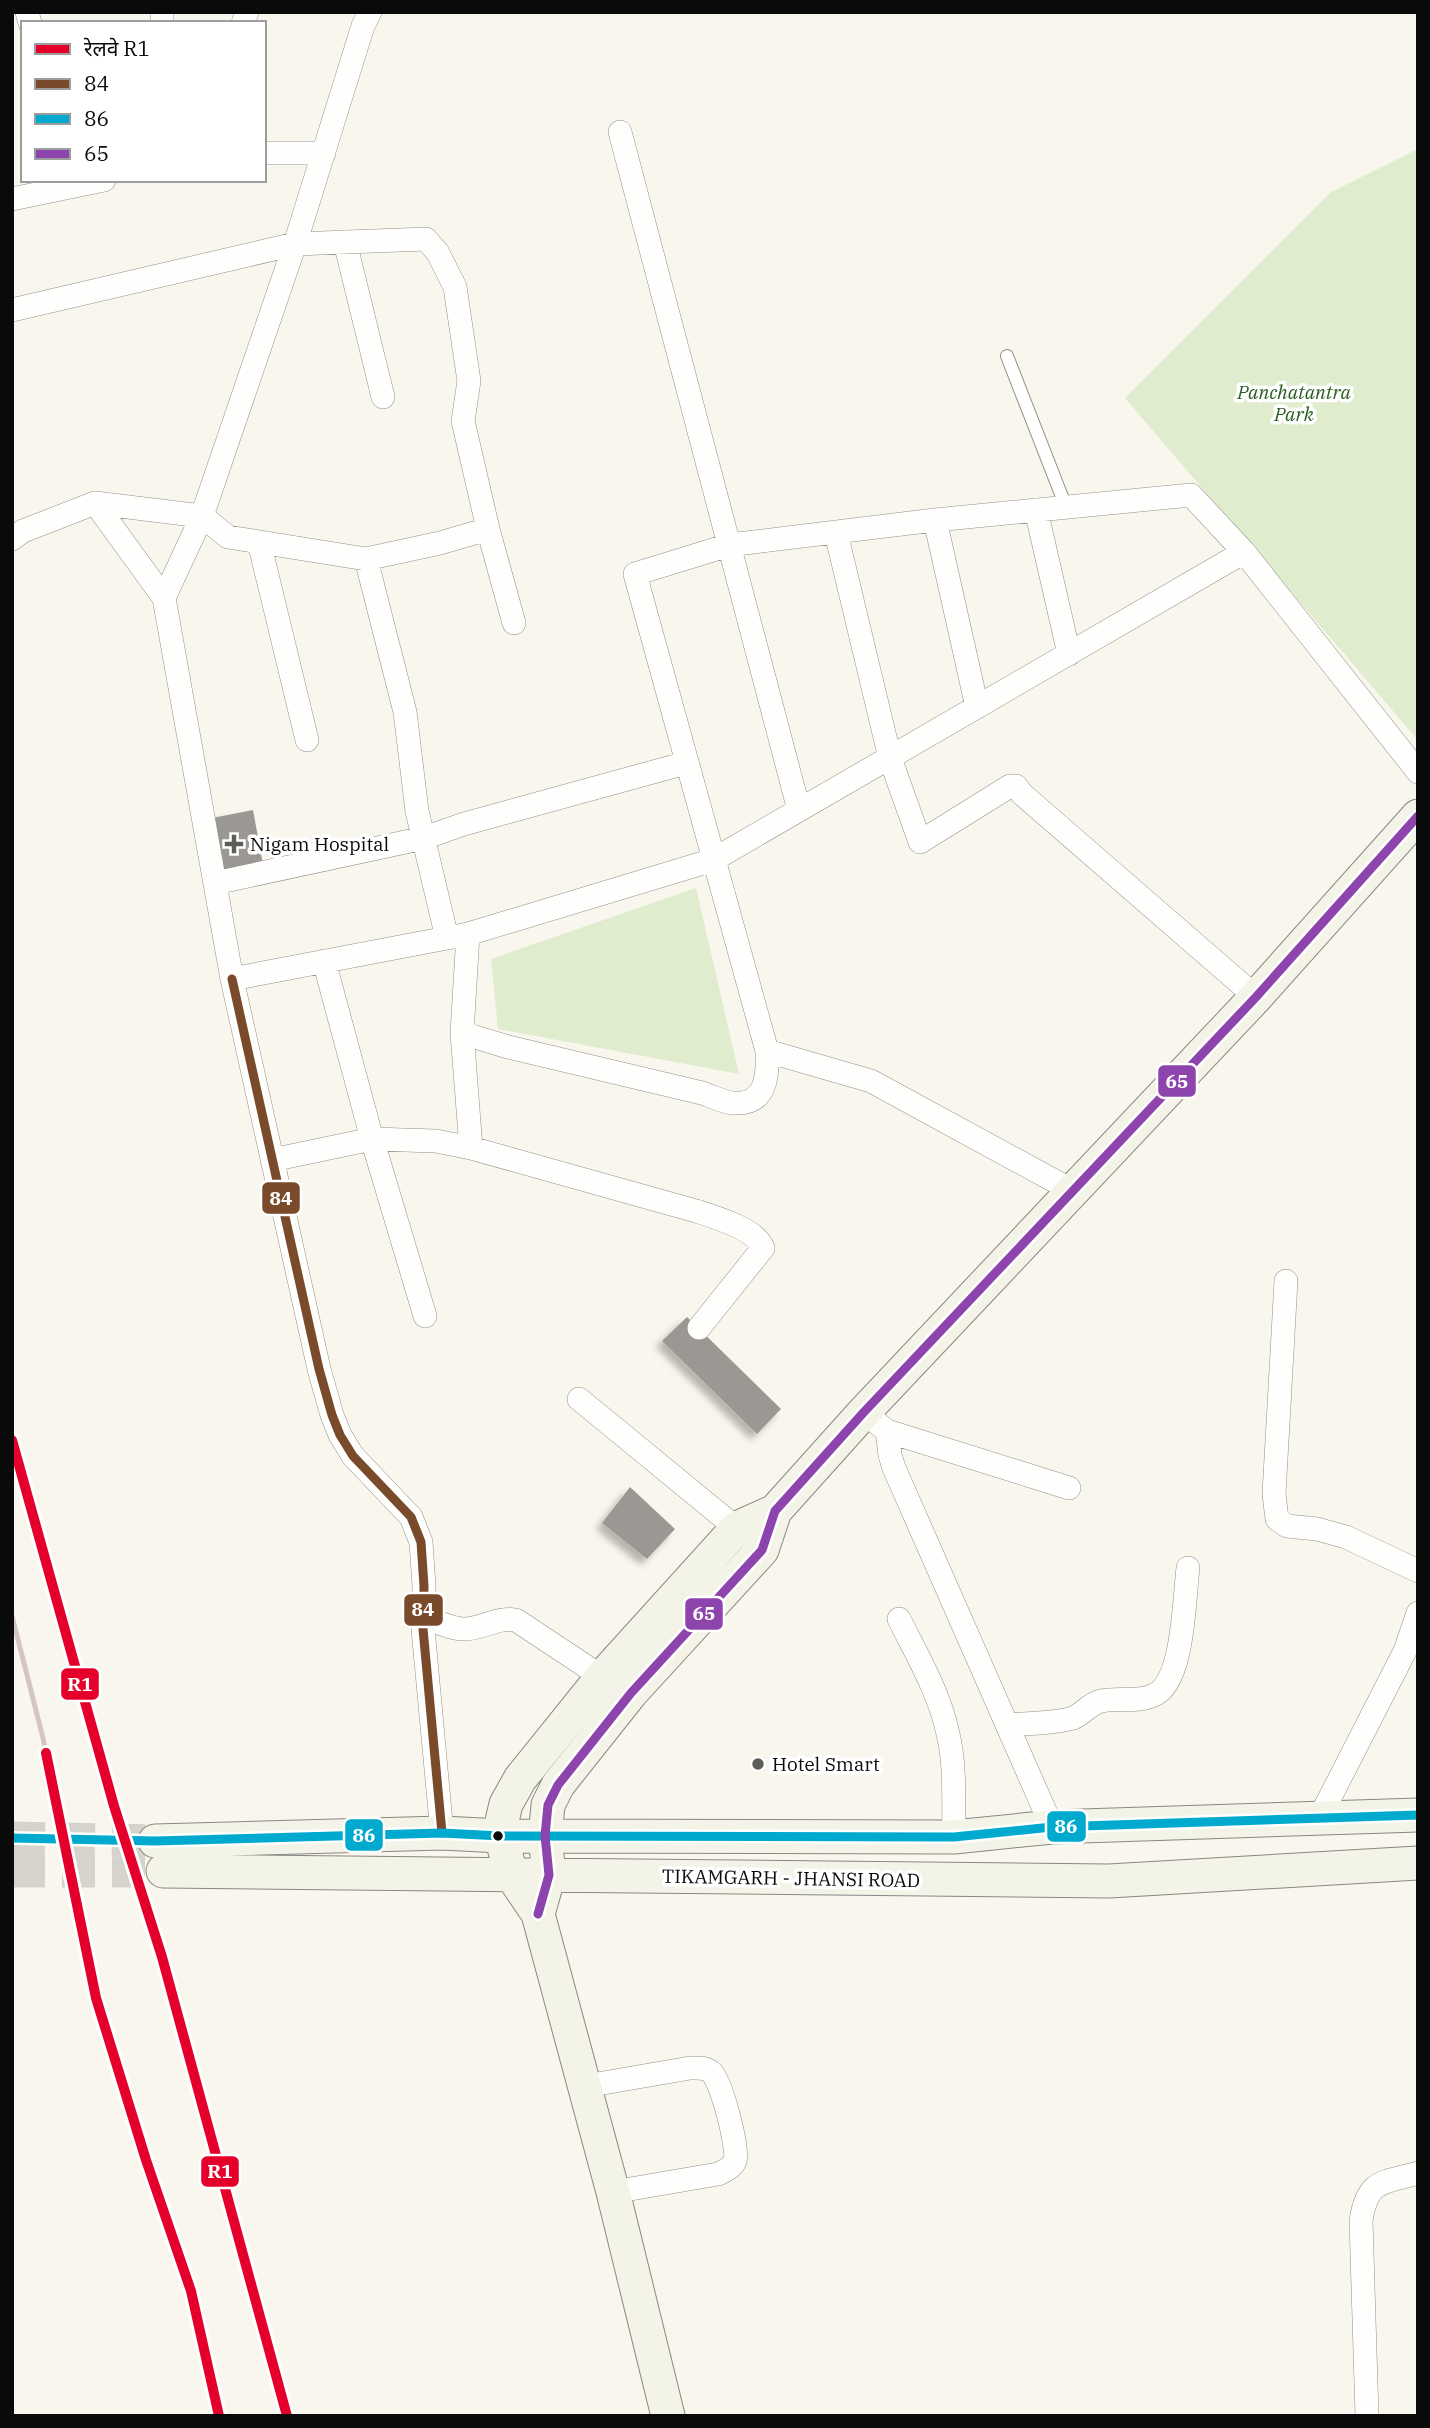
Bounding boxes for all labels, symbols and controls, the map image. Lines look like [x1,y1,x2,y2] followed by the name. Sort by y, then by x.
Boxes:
[21,21,266,182] legend
[83,34,150,62] text: रेलवे R1
[84,69,109,97] text: 84
[84,104,109,132] text: 86
[84,139,109,167] text: 65
[1236,380,1351,426] park label: Panchatantra Park
[250,832,390,856] place label: Nigam Hospital
[224,834,244,854] marker: Nigam Hospital
[1157,1064,1197,1098] line badge: 65
[1166,1069,1188,1093] text: 65
[261,1181,301,1215] line badge: 84
[270,1186,292,1210] text: 84
[403,1593,444,1627] line badge: 84
[412,1597,434,1621] text: 84
[684,1597,724,1631] line badge: 65
[693,1601,715,1625] text: 65
[60,1667,100,1701] line badge: R1
[67,1672,93,1696] text: R1
[772,1752,880,1776] place label: Hotel Smart
[750,1756,766,1772] marker: Hotel Smart
[1046,1810,1087,1843] line badge: 86
[1055,1814,1077,1838] text: 86
[344,1818,384,1852] line badge: 86
[353,1823,375,1847] text: 86
[491,1829,505,1843] unlabelled marker
[662,1864,920,1892] street label: TIKAMGARH - JHANSI ROAD
[200,2155,240,2188] line badge: R1
[207,2159,233,2183] text: R1

